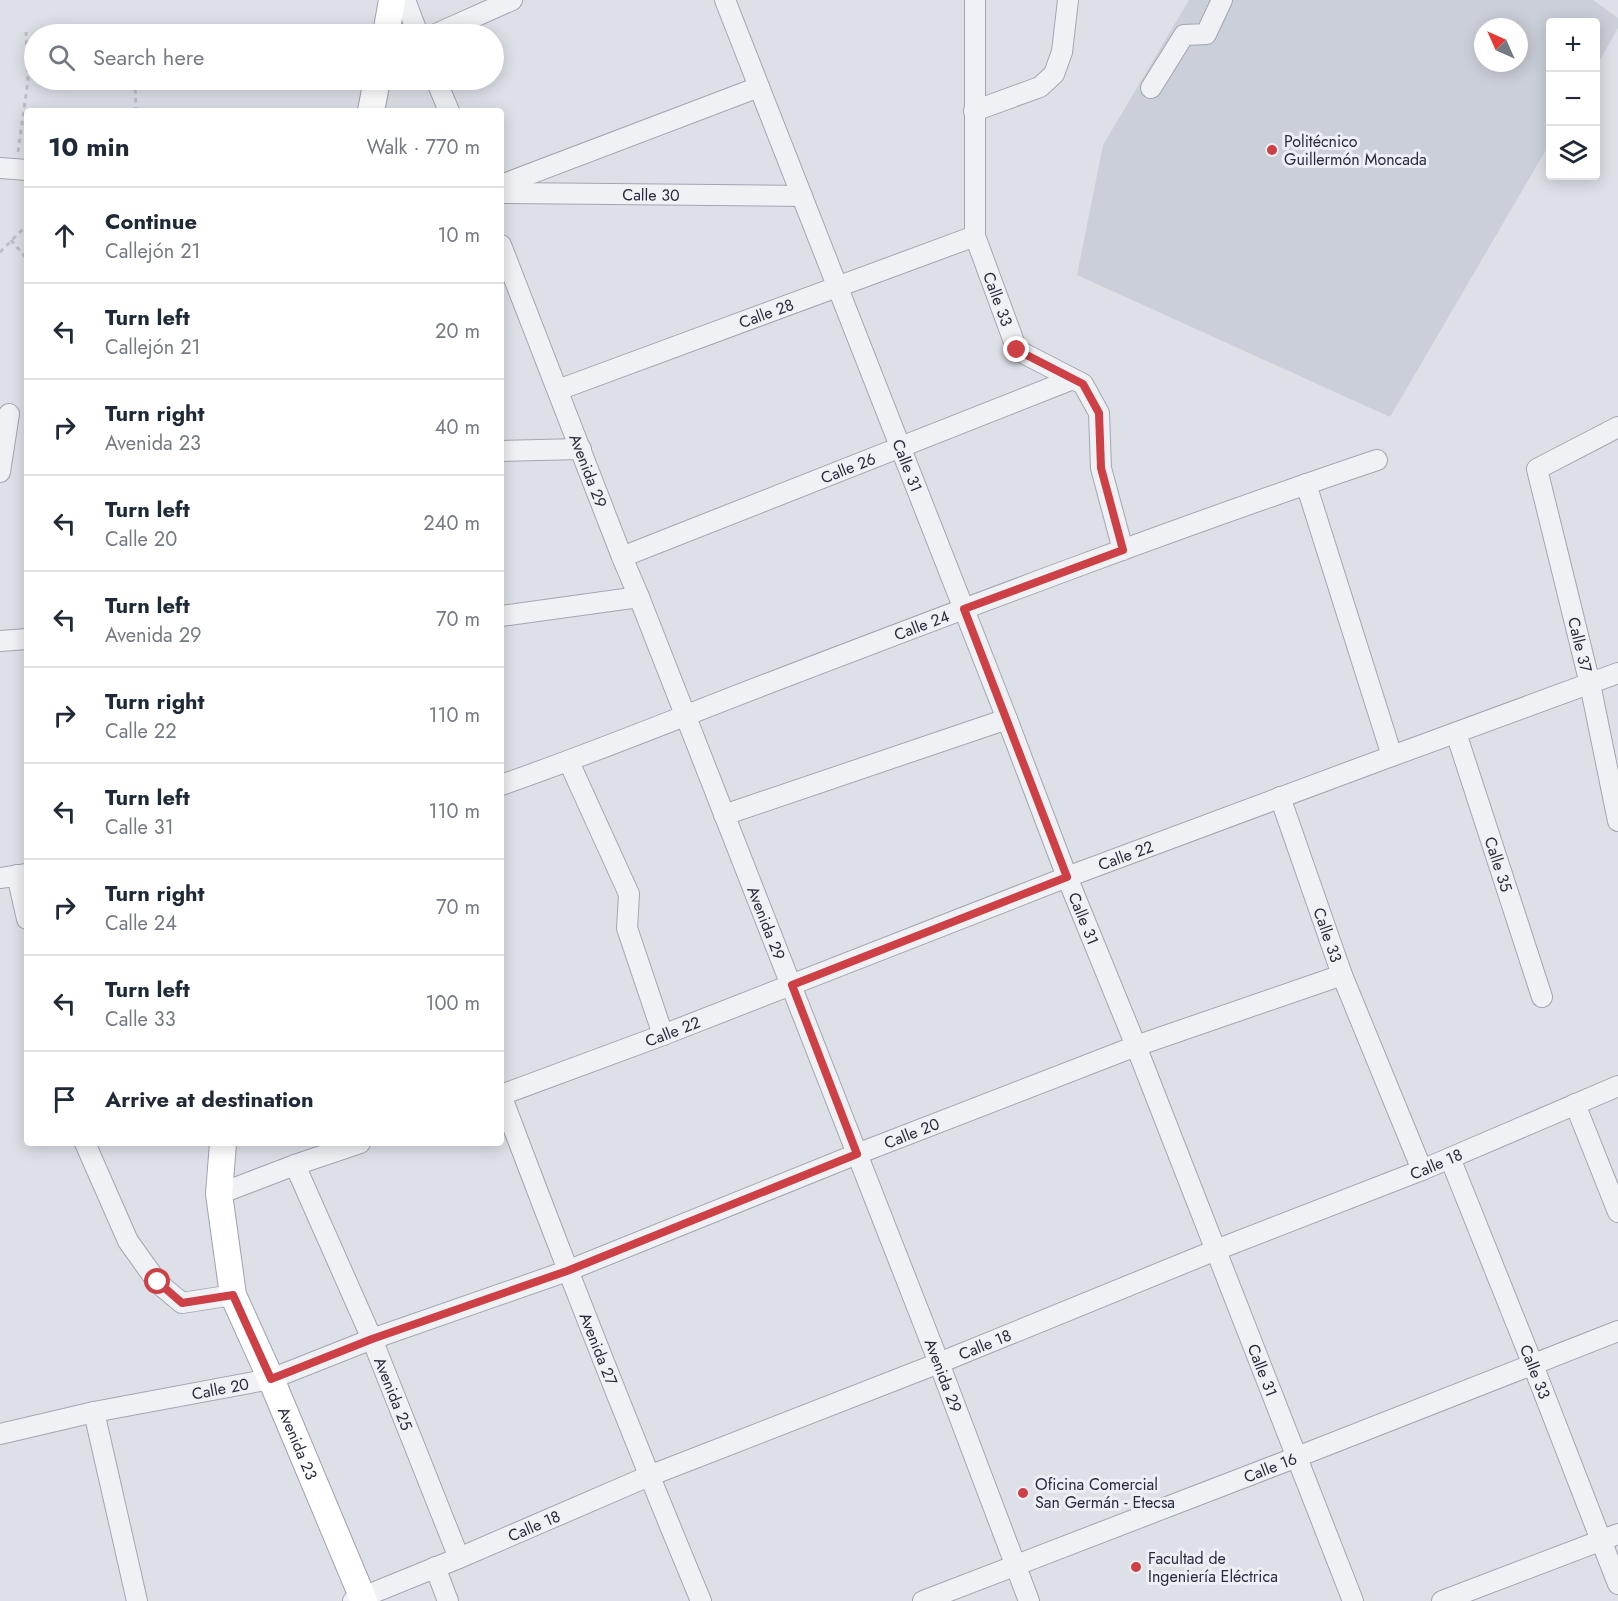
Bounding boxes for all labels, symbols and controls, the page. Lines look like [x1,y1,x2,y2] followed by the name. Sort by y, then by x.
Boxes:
[1474,18,1528,72] north arrow
[1546,18,1600,180] map controls
[1546,18,1600,72] button: +
[24,24,504,90] search box
[45,41,78,74] icon: search
[93,41,204,73] text: Search here
[1546,72,1600,126] button: −
[1546,126,1600,180] button: layers
[48,128,130,166] text: 10 min
[1284,130,1427,171] place label: Politécnico Guillermón Moncada
[367,133,480,162] text: Walk · 770 m
[1265,143,1279,157] marker: Politécnico Guillermón Moncada
[622,183,680,207] street label: Calle 30
[105,205,197,237] text: Continue
[48,219,81,252] icon: ahead
[437,221,480,250] text: 10 m
[105,237,201,266] text: Callejón 21
[977,269,1018,330] street label: Calle 33
[736,293,797,334] street label: Calle 28
[105,301,190,333] text: Turn left
[48,315,81,348] icon: left
[435,317,480,346] text: 20 m
[105,333,201,362] text: Callejón 21
[1003,336,1029,362] route end
[105,397,205,429] text: Turn right
[48,411,81,444] icon: right
[435,413,480,442] text: 40 m
[105,429,201,458] text: Avenida 23
[563,431,613,511] street label: Avenida 29
[886,436,928,495] street label: Calle 31
[817,447,879,489] street label: Calle 26
[105,493,190,525] text: Turn left
[48,507,81,540] icon: left
[423,509,480,538] text: 240 m
[105,525,177,554] text: Calle 20
[105,589,190,621] text: Turn left
[48,603,81,636] icon: left
[891,604,953,646] street label: Calle 24
[436,605,480,634] text: 70 m
[1562,615,1598,675] street label: Calle 37
[105,621,202,650] text: Avenida 29
[105,685,205,717] text: Turn right
[48,699,81,732] icon: right
[428,701,480,730] text: 110 m
[105,717,177,746] text: Calle 22
[105,781,190,813] text: Turn left
[48,795,81,828] icon: left
[428,797,480,826] text: 110 m
[105,813,174,842] text: Calle 31
[1479,834,1518,895] street label: Calle 35
[1095,835,1157,876] street label: Calle 22
[105,877,205,909] text: Turn right
[741,883,791,963] street label: Avenida 29
[1062,889,1104,948] street label: Calle 31
[48,891,81,924] icon: right
[436,893,480,922] text: 70 m
[1307,905,1348,966] street label: Calle 33
[105,909,177,938] text: Calle 24
[105,973,190,1005] text: Turn left
[48,987,81,1020] icon: left
[425,989,480,1018] text: 100 m
[105,1005,176,1034] text: Calle 33
[642,1011,704,1053] street label: Calle 22
[48,1083,81,1116] icon: arrive
[105,1083,314,1115] text: Arrive at destination
[881,1112,943,1154] street label: Calle 20
[1407,1143,1466,1186] street label: Calle 18
[144,1268,170,1294] route start
[574,1309,623,1389] street label: Avenida 27
[955,1324,1015,1366] street label: Calle 18
[919,1335,968,1416] street label: Avenida 29
[1242,1341,1283,1400] street label: Calle 31
[1514,1341,1556,1402] street label: Calle 33
[368,1354,418,1434] street label: Avenida 25
[190,1372,251,1406] street label: Calle 20
[272,1404,323,1484] street label: Avenida 23
[1240,1447,1300,1489] street label: Calle 16
[1035,1473,1175,1514] place label: Oficina Comercial San Germán - Etecsa
[1016,1486,1030,1500] marker: Oficina Comercial San Germán - Etecsa
[504,1505,564,1548] street label: Calle 18
[1148,1547,1278,1588] place label: Facultad de Ingeniería Eléctrica
[1129,1560,1143,1574] marker: Facultad de Ingeniería Eléctrica

